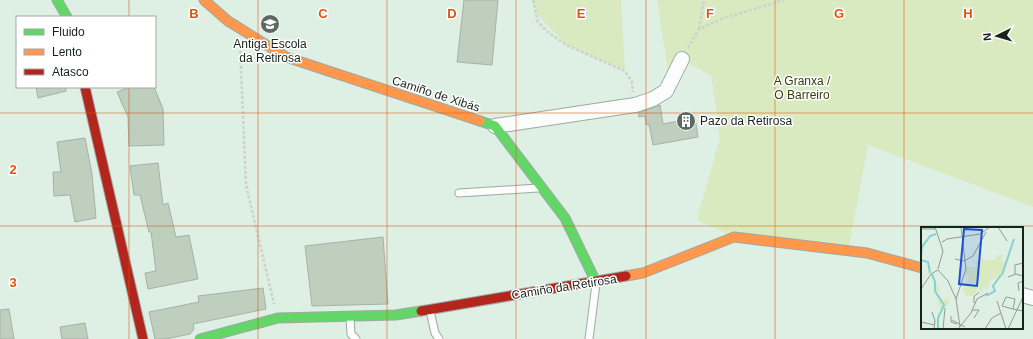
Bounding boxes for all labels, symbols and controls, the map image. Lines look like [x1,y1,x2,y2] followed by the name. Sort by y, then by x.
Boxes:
[189,6,199,21] text: B
[318,6,328,21] text: C
[447,6,457,21] text: D
[577,6,586,21] text: E
[706,6,714,21] text: F
[834,6,844,21] text: G
[963,6,973,21] text: H
[259,13,281,35] school or university icon: Antiga Escola da Retirosa
[16,16,156,88] legend
[977,16,1017,56] north arrow
[52,25,85,39] text: Fluido
[981,32,993,41] text: N
[233,37,307,65] place label: Antiga Escola da Retirosa
[52,45,82,59] text: Lento
[52,65,89,79] text: Atasco
[390,73,482,115] street label: Camiño de Xibás
[774,74,831,102] park label: A Granxa / O Barreiro
[675,110,697,132] building icon: Pazo da Retirosa
[700,114,792,128] place label: Pazo da Retirosa
[9,162,17,177] text: 2
[921,227,1023,329] inset map
[511,272,618,302] street label: Camiño da Retirosa
[9,275,17,290] text: 3

